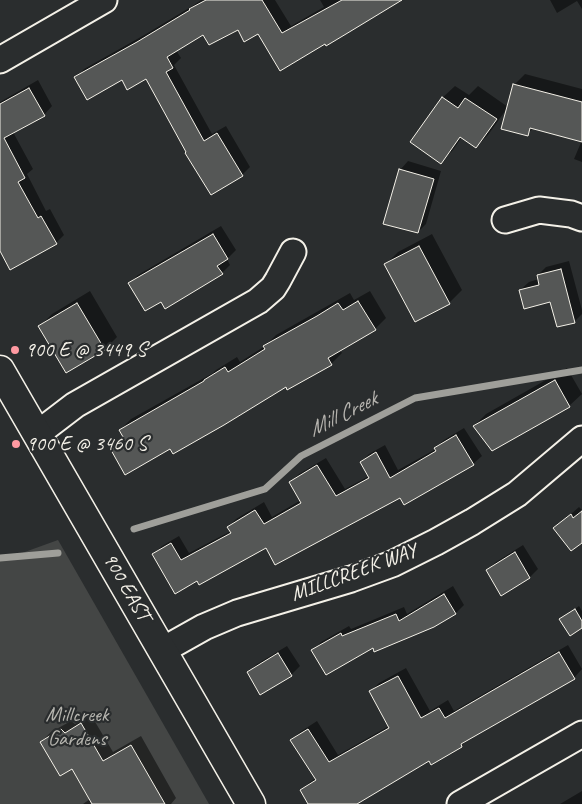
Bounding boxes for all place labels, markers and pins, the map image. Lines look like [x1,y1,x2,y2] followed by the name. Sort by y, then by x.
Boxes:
[25,337,146,363] place label: 900 E @ 3449 S
[9,344,21,356] marker: 900 E @ 3449 S
[26,431,147,457] place label: 900 E @ 3460 S
[10,438,22,450] marker: 900 E @ 3460 S

